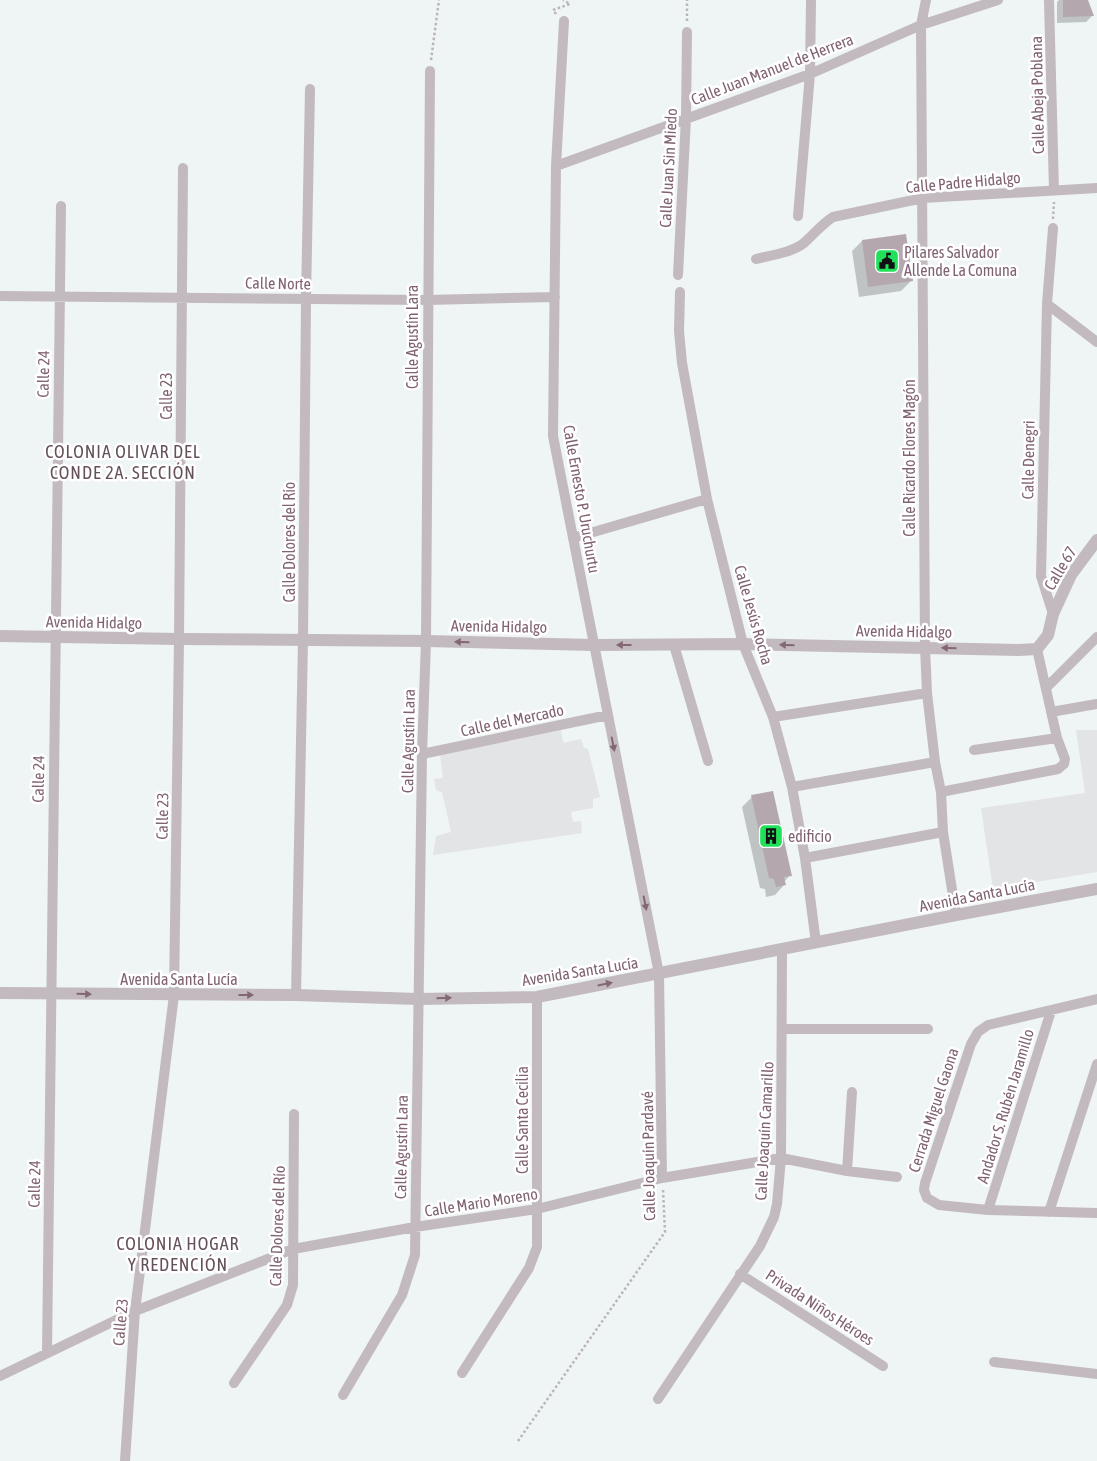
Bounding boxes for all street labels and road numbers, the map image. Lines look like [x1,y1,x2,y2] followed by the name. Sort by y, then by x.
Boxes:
[688,30,856,108] street label: Calle Juan Manuel de Herrera
[1027,36,1048,154] street label: Calle Abeja Poblana
[656,108,680,228] street label: Calle Juan Sin Miedo
[905,168,1021,197] street label: Calle Padre Hidalgo
[245,273,311,293] street label: Calle Norte
[403,285,422,389] street label: Calle Agustín Lara
[34,350,52,398] street label: Calle 24
[157,372,175,420] street label: Calle 23
[900,379,919,537] street label: Calle Ricardo Flores Magón
[1018,420,1039,500] street label: Calle Denegri
[560,424,604,574] street label: Calle Ernesto P. Uruchurtu
[280,482,298,602] street label: Calle Dolores del Río
[1040,543,1080,593] street label: Calle 67
[731,563,777,667] street label: Calle Jesús Rocha
[46,612,142,633] street label: Avenida Hidalgo
[451,616,547,637] street label: Avenida Hidalgo
[856,621,952,642] street label: Avenida Hidalgo
[398,689,419,793] street label: Calle Agustín Lara
[459,700,565,740] street label: Calle del Mercado
[29,755,47,803] street label: Calle 24
[153,792,171,840] street label: Calle 23
[918,875,1036,915] street label: Avenida Santa Lucía
[521,953,639,989] street label: Avenida Santa Lucía
[120,970,238,988] street label: Avenida Santa Lucía
[973,1027,1037,1185] street label: Andador S. Rubén Jaramillo
[904,1046,963,1175] street label: Cerrada Miguel Gaona
[751,1061,778,1201] street label: Calle Joaquín Camarillo
[513,1066,531,1174] street label: Calle Santa Cecilia
[638,1091,659,1221] street label: Calle Joaquín Pardavé
[391,1095,412,1199] street label: Calle Agustín Lara
[25,1160,43,1208] street label: Calle 24
[266,1165,288,1287] street label: Calle Dolores del Río
[423,1184,539,1220] street label: Calle Mario Moreno
[763,1265,878,1349] street label: Privada Niños Héroes
[109,1298,131,1346] street label: Calle 23

